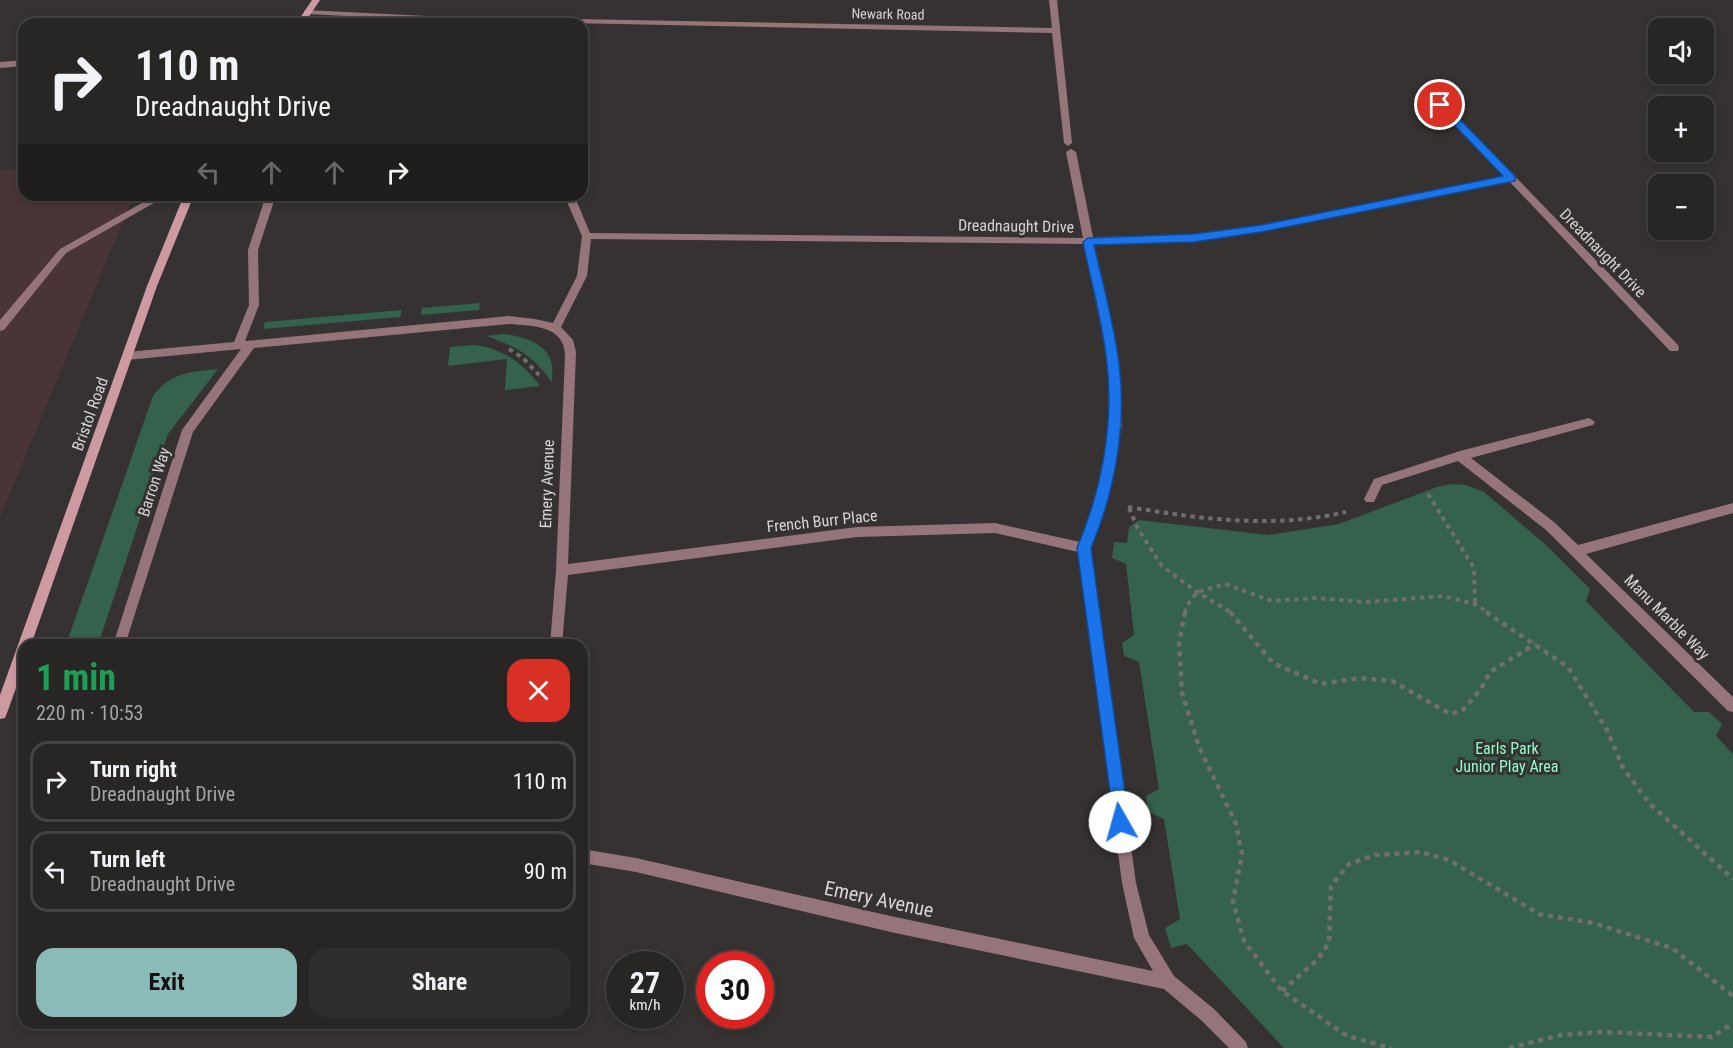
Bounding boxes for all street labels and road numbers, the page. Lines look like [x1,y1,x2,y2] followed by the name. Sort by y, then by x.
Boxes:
[851,5,925,23] street label: Newark Road
[1556,205,1650,301] street label: Dreadnaught Drive
[958,215,1074,237] street label: Dreadnaught Drive
[68,375,112,453] street label: Bristol Road
[536,439,558,529] street label: Emery Avenue
[134,445,174,519] street label: Barron Way
[766,506,878,536] street label: French Burr Place
[1621,571,1714,664] street label: Manu Marble Way
[822,876,936,922] street label: Emery Avenue

